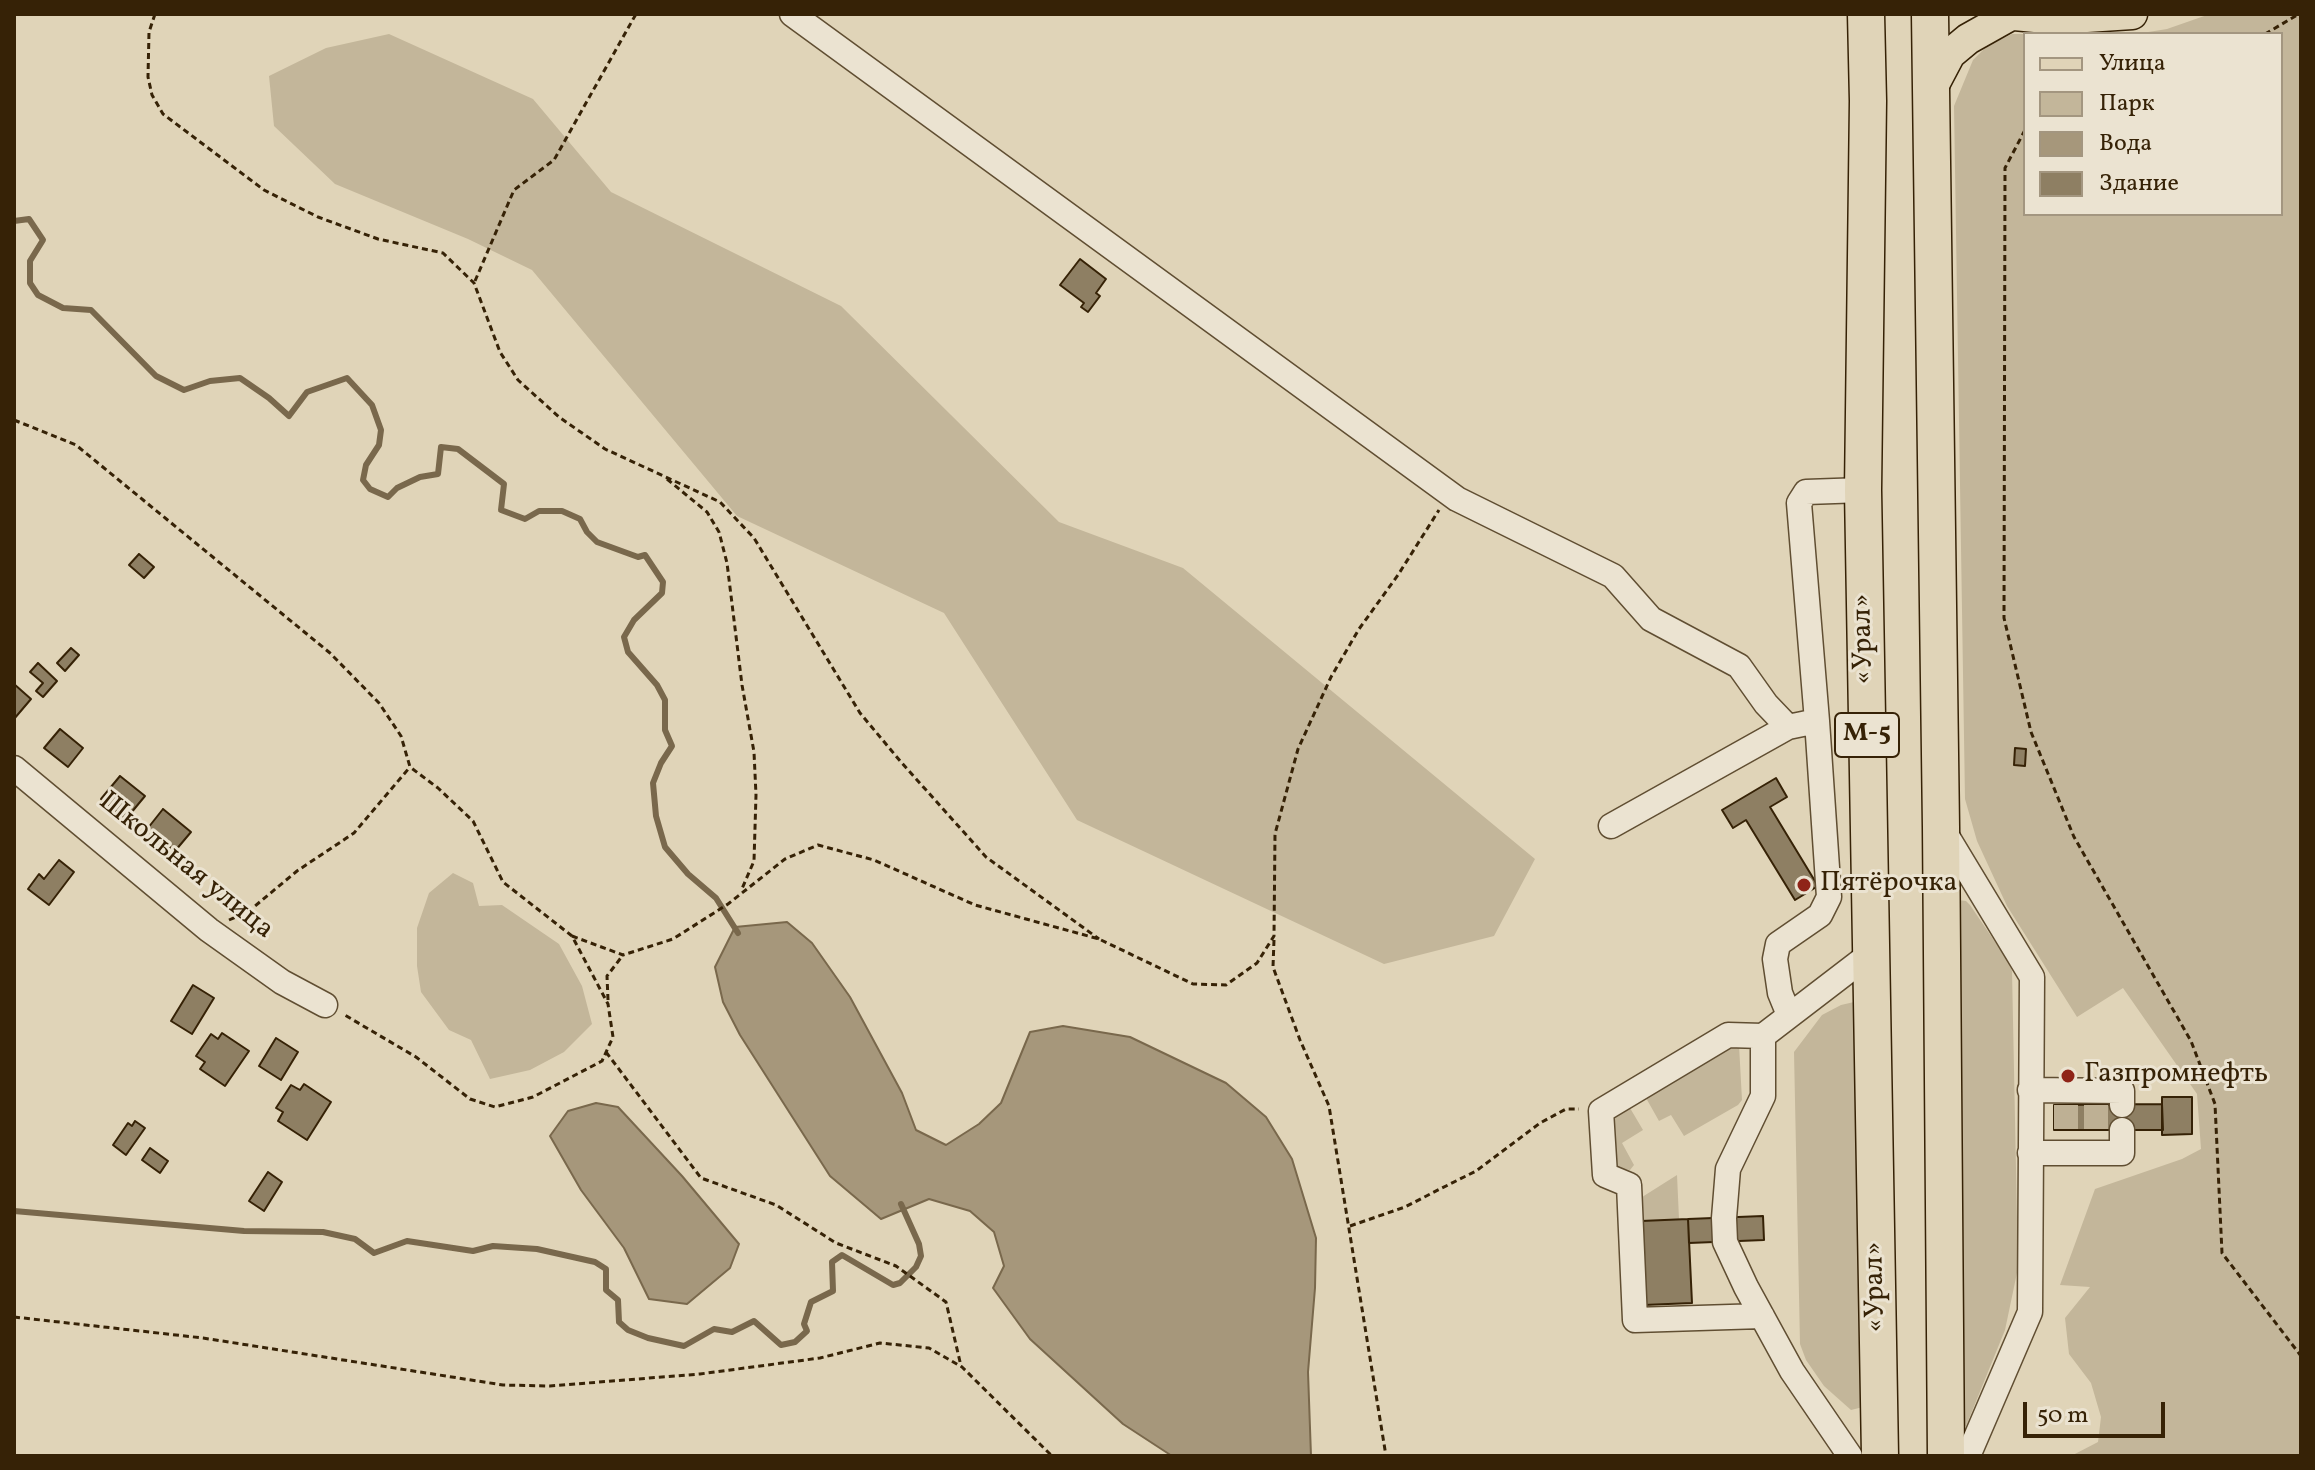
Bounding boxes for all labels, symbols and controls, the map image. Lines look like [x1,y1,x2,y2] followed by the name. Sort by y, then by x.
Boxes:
[2023,32,2283,216] legend
[2099,47,2166,81] text: Улица
[2099,87,2155,121] text: Парк
[2099,127,2152,161] text: Вода
[2099,167,2179,201] text: Здание
[1847,594,1883,684] street label: «Урал»
[1835,713,1899,757] road number: М-5
[91,786,279,948] street label: Школьная улица
[1820,868,1957,902] place label: Пятёрочка
[1795,876,1813,894] marker: Пятёрочка
[2084,1059,2268,1093] place label: Газпромнефть
[2059,1067,2077,1085] marker: Газпромнефть
[1859,1242,1895,1332] street label: «Урал»
[2027,1386,2169,1436] scale bar
[2037,1399,2089,1433] text: 50 m

